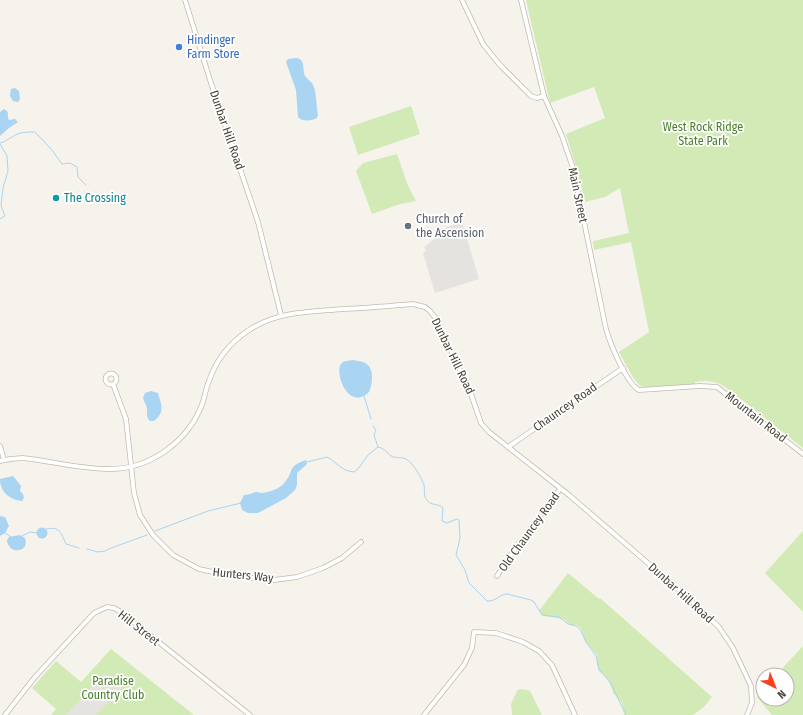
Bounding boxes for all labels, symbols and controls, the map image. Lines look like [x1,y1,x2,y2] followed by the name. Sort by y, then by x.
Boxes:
[187,33,240,61] place label: Hindinger Farm Store
[174,42,184,52] marker: Hindinger Farm Store
[207,88,247,172] street label: Dunbar Hill Road
[663,120,743,148] park label: West Rock Ridge State Park
[565,166,591,224] street label: Main Street
[64,191,126,205] place label: The Crossing
[51,193,61,203] marker: The Crossing
[416,212,484,240] place label: Church of the Ascension
[403,221,413,231] marker: Church of the Ascension
[428,316,478,396] street label: Dunbar Hill Road
[530,380,600,434] street label: Chauncey Road
[722,389,790,445] street label: Mountain Road
[496,490,562,574] street label: Old Chauncey Road
[645,560,717,626] street label: Dunbar Hill Road
[212,565,275,585] street label: Hunters Way
[115,607,163,649] street label: Hill Street
[755,667,795,707] north arrow
[82,674,144,702] park label: Paradise Country Club
[775,687,788,701] text: N

